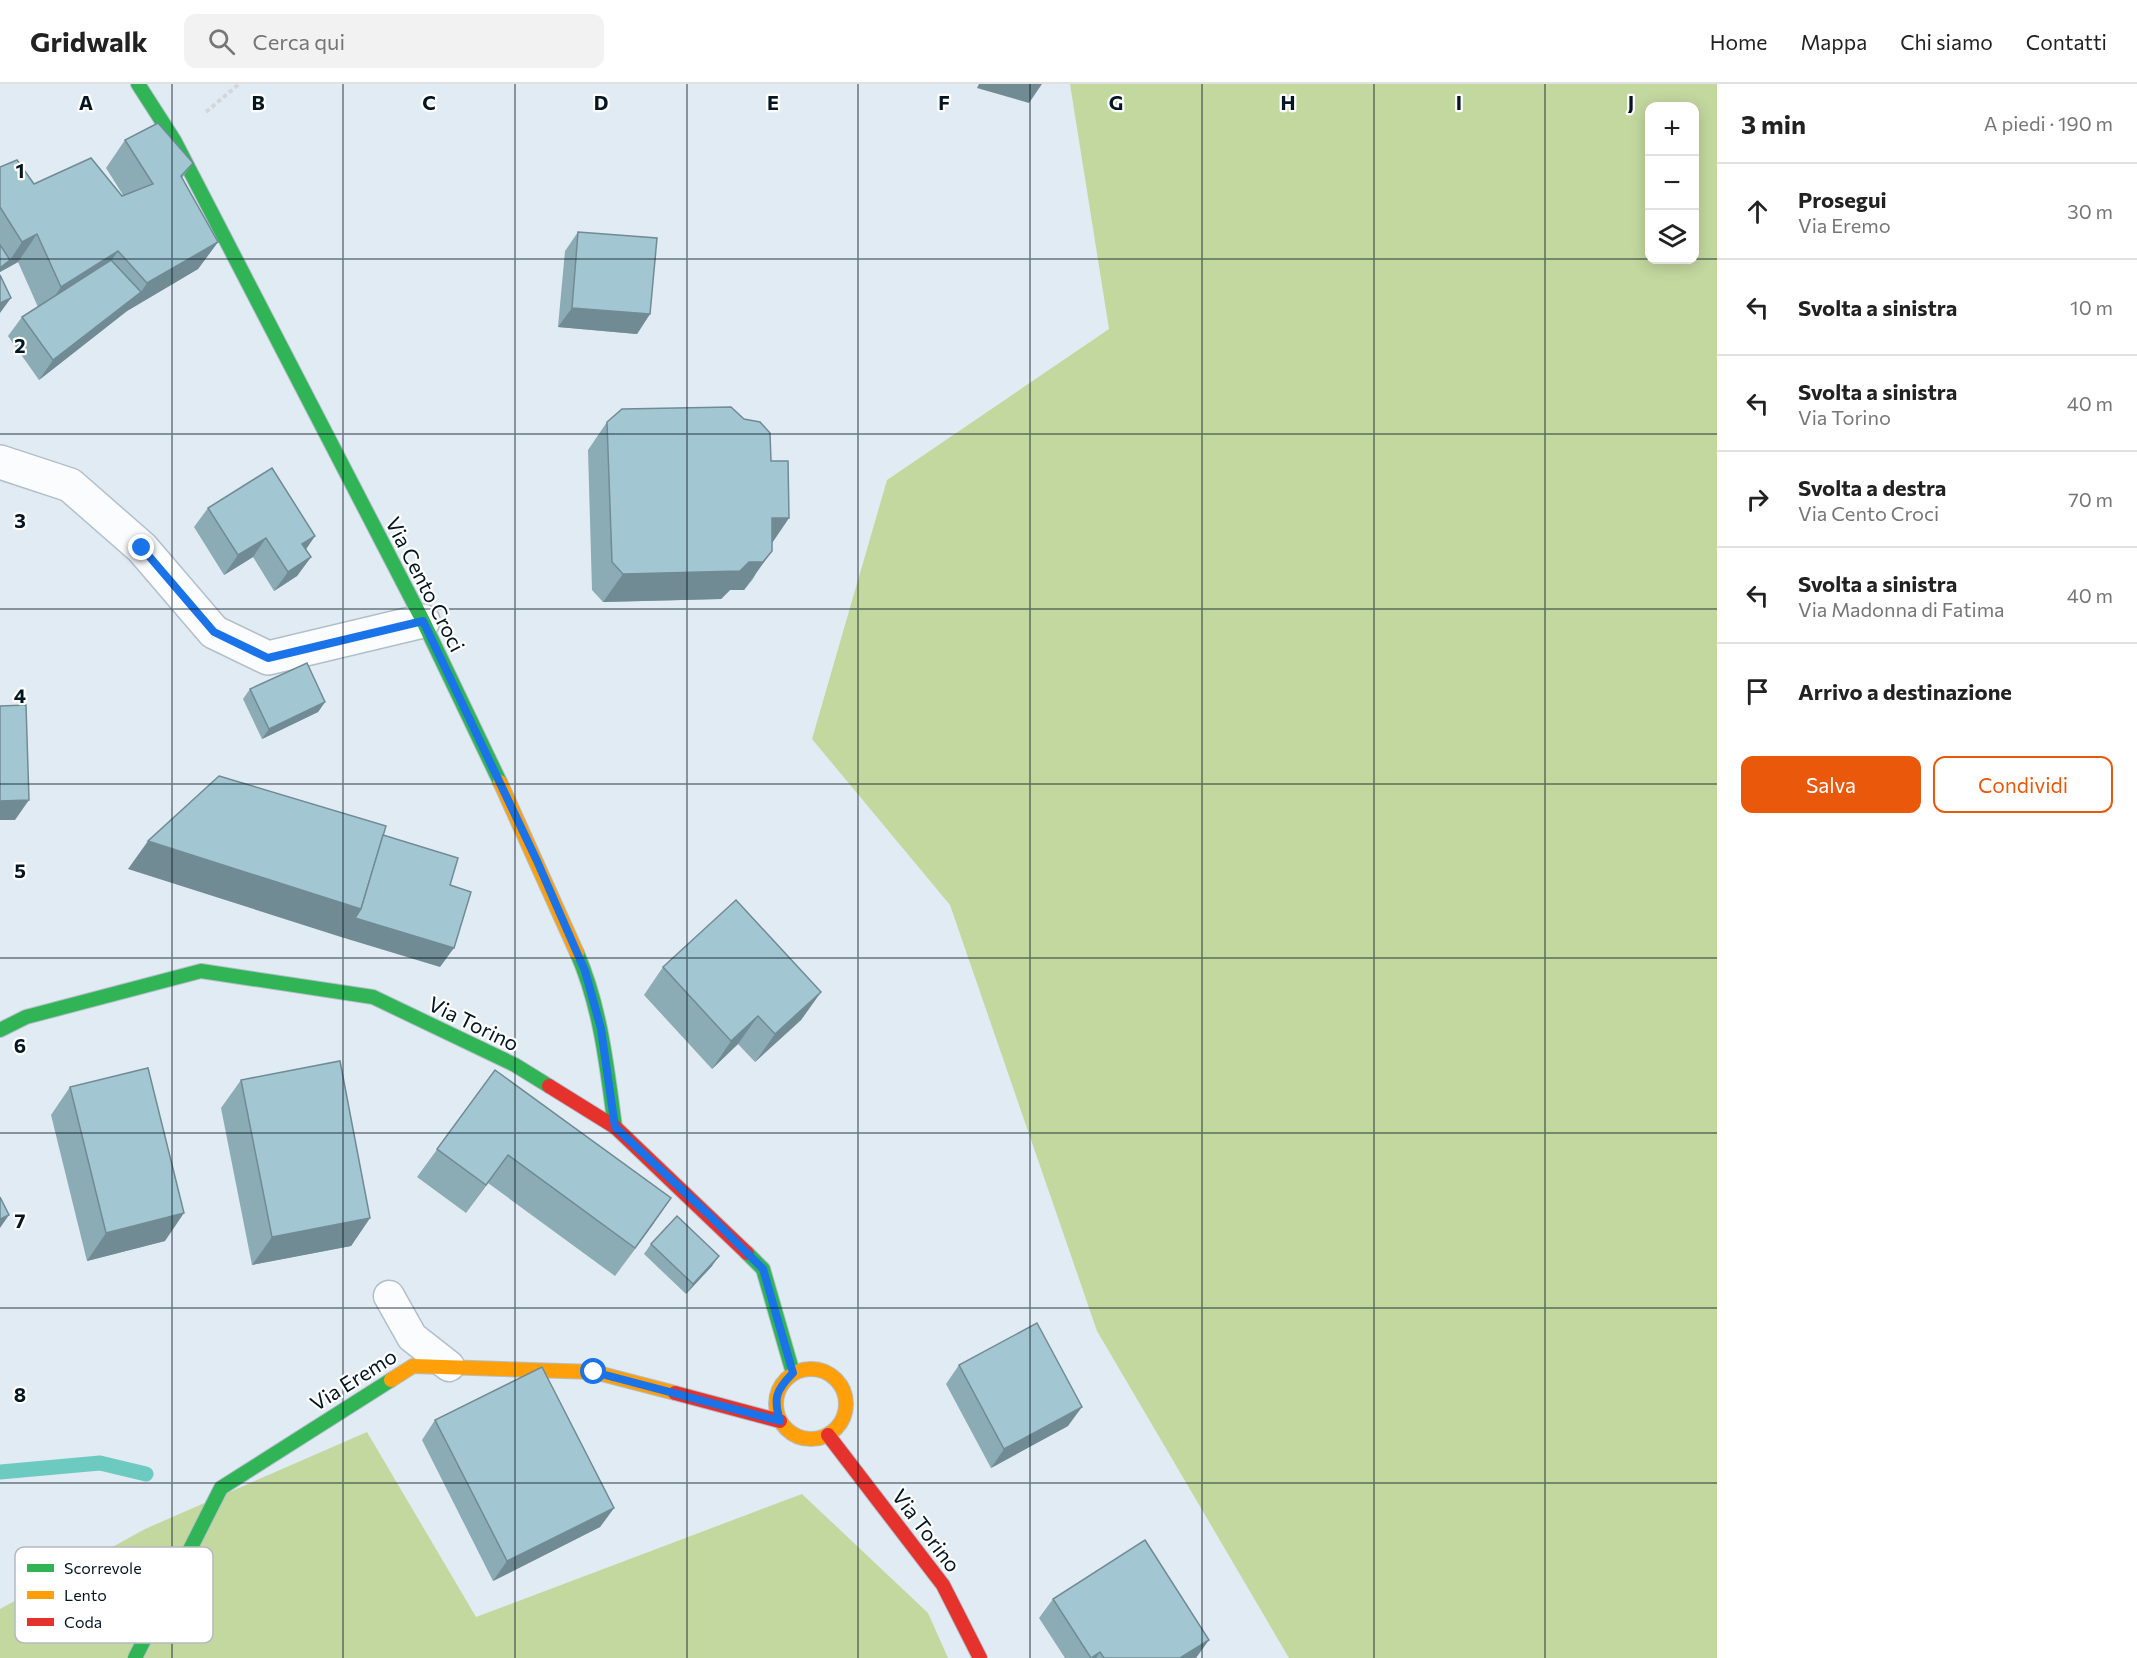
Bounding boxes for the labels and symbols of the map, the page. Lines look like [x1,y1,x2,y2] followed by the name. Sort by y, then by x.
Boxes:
[79,90,93,114] text: A
[251,90,265,114] text: B
[422,90,436,114] text: C
[594,90,608,114] text: D
[767,90,779,114] text: E
[938,90,950,114] text: F
[1109,90,1123,114] text: G
[1281,90,1296,114] text: H
[1456,90,1462,114] text: I
[1628,90,1634,114] text: J
[15,158,25,182] text: 1
[14,333,26,357] text: 2
[14,508,26,532] text: 3
[381,512,471,656] street label: Via Cento Croci
[128,534,154,560] route end
[14,683,26,707] text: 4
[14,858,26,882] text: 5
[425,990,523,1056] street label: Via Torino
[14,1033,26,1057] text: 6
[15,1208,26,1232] text: 7
[305,1343,401,1415] street label: Via Eremo
[580,1358,606,1384] route start
[14,1382,26,1406] text: 8
[888,1484,966,1576] street label: Via Torino
[15,1547,213,1643] legend
[64,1558,142,1577] text: Scorrevole
[64,1585,107,1604] text: Lento
[64,1612,102,1631] text: Coda

